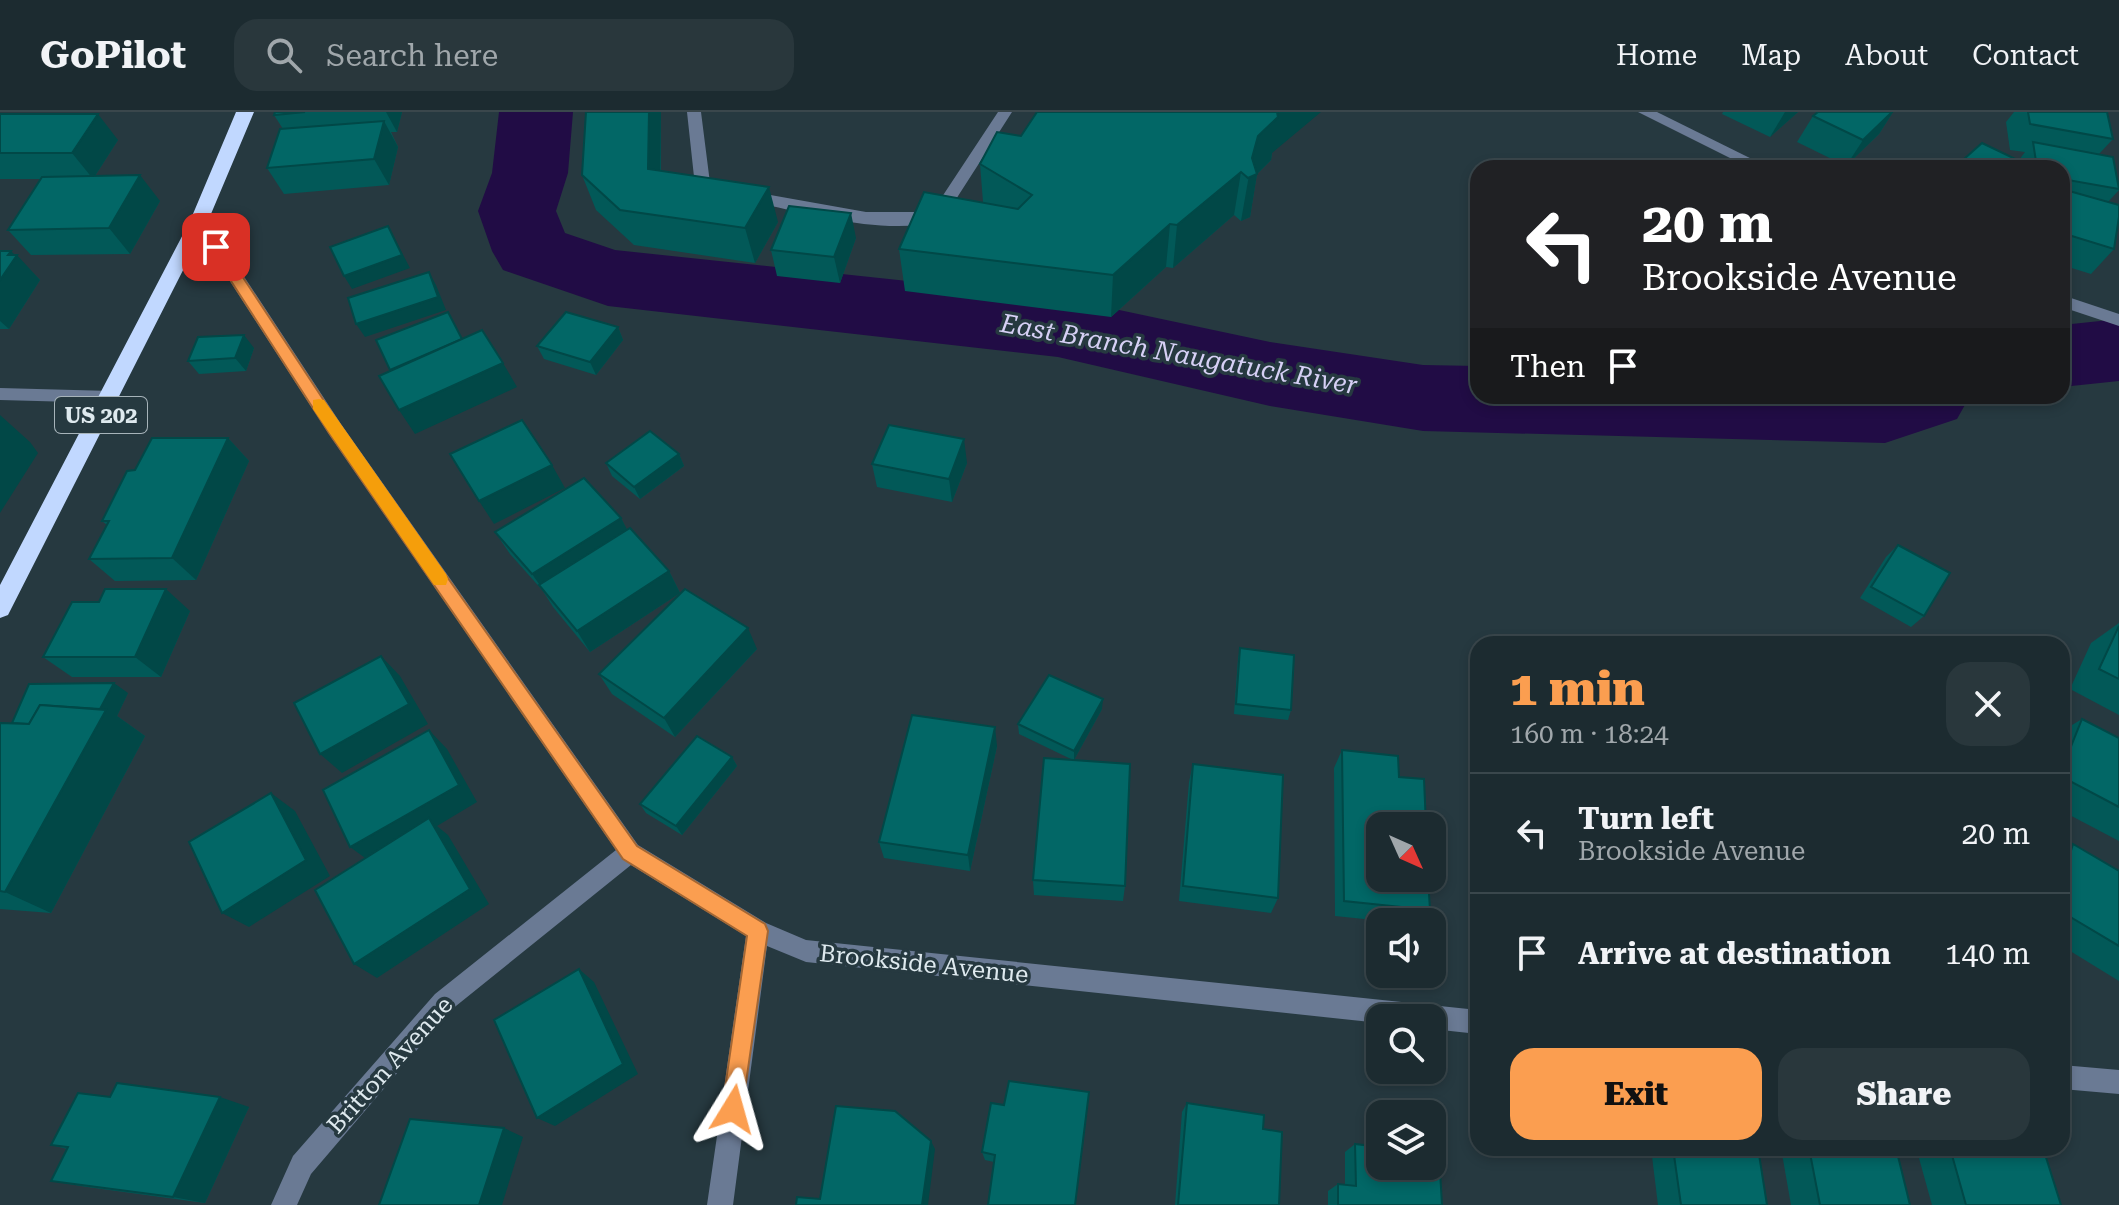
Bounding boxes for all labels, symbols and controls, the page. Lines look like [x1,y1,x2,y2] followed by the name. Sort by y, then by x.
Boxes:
[234,19,794,91] search box
[40,33,186,77] text: GoPilot
[262,33,306,77] icon: search
[326,38,498,73] text: Search here
[1616,39,1697,72] text: Home
[1741,39,1801,72] text: Map
[1845,39,1928,72] text: About
[1972,39,2079,72] text: Contact
[1642,190,1773,256] text: 20 m
[1510,192,1614,296] icon: left
[182,213,250,281] pin
[194,225,238,269] icon: arrive
[1642,257,1957,299] text: Brookside Avenue
[997,308,1360,400] water label: East Branch Naugatuck River
[1601,344,1645,388] icon: arrive
[1510,349,1585,384] text: Then
[55,397,147,433] road number: US 202
[1510,661,1645,717] text: 1 min
[1946,662,2030,746] button: close
[1510,719,1669,749] text: 160 m · 18:24
[1578,801,1714,836] text: Turn left
[1510,811,1554,855] icon: left
[1366,812,1446,892] north arrow
[1366,812,1446,1180] map controls
[1961,816,2030,851] text: 20 m
[1578,836,1805,866] text: Brookside Avenue
[1366,908,1446,988] button: sound
[1510,931,1554,975] icon: arrive
[1578,936,1891,971] text: Arrive at destination
[1945,936,2030,971] text: 140 m
[818,939,1030,989] street label: Brookside Avenue
[321,991,459,1139] street label: Britton Avenue
[1366,1004,1446,1084] button: search
[1510,1048,1762,1140] button: Exit
[1778,1048,2030,1140] button: Share
[691,1067,775,1151] position arrow
[1366,1100,1446,1180] button: layers

